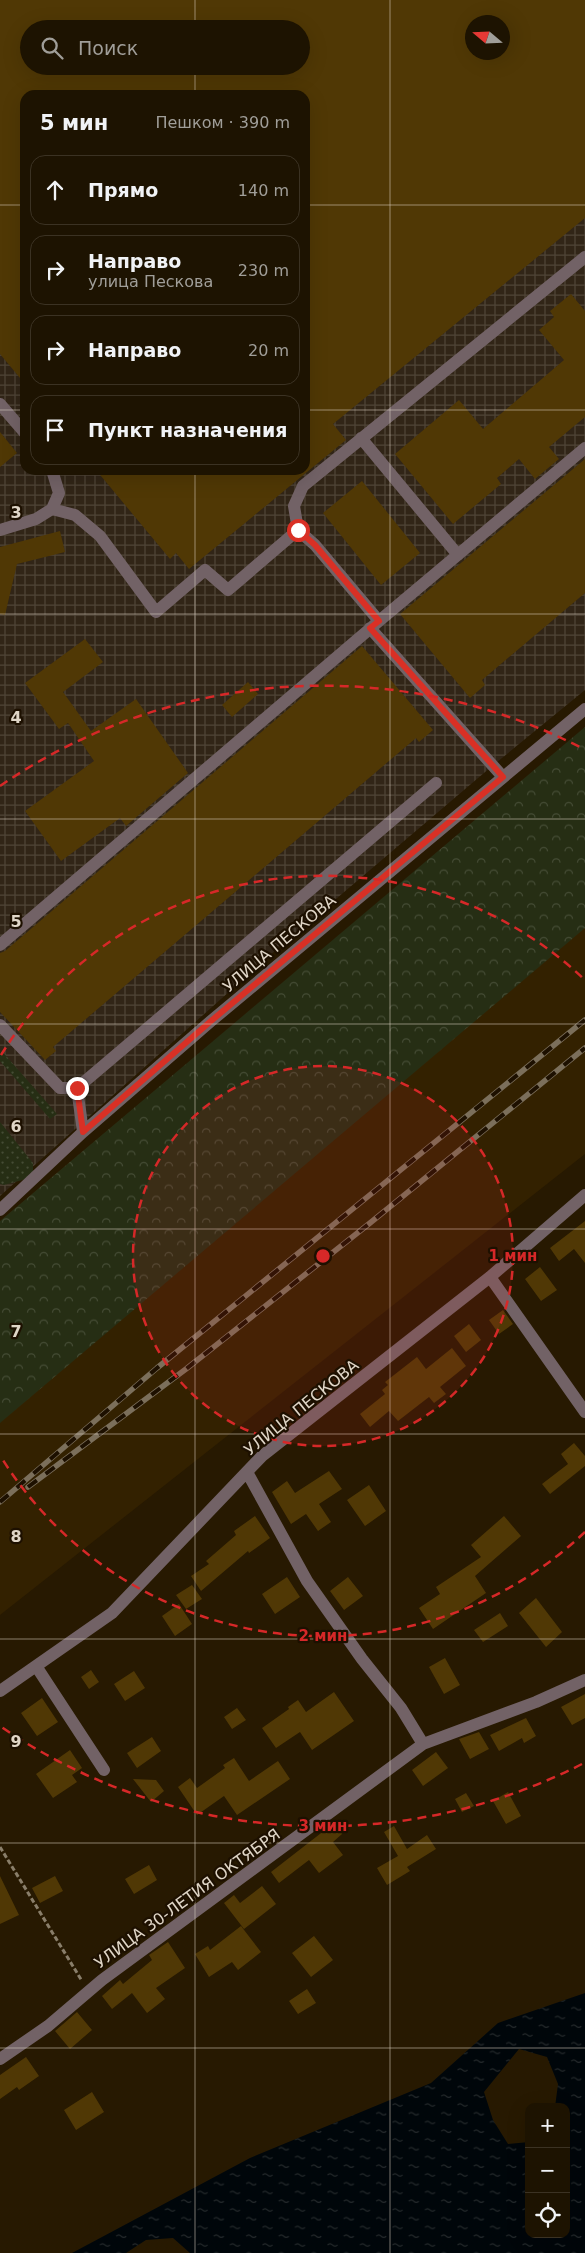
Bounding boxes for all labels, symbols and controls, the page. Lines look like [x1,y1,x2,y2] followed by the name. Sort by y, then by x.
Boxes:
[465,15,510,60] north arrow
[20,20,310,75] search box
[38,34,66,62] icon: search
[78,37,138,59] text: Поиск
[40,111,108,135] text: 5 мин
[155,113,290,132] text: Пешком · 390 m
[41,176,69,204] icon: ahead
[88,179,158,201] text: Прямо
[238,181,289,200] text: 140 m
[88,250,181,272] text: Направо
[41,256,69,284] icon: right
[238,261,289,280] text: 230 m
[88,272,213,291] text: улица Пескова
[41,336,69,364] icon: right
[88,339,181,361] text: Направо
[248,341,289,360] text: 20 m
[41,416,69,444] icon: arrive
[88,419,287,441] text: Пункт назначения
[10,503,22,522] text: 3
[287,519,310,542] route start
[10,708,22,727] text: 4
[219,891,340,996] street label: УЛИЦА ПЕСКОВА
[10,912,22,931] text: 5
[66,1077,89,1100] route end
[10,1117,22,1136] text: 6
[314,1247,332,1265] centre of rings
[489,1247,537,1265] text: 1 мин
[10,1322,22,1341] text: 7
[240,1355,362,1459] street label: УЛИЦА ПЕСКОВА
[10,1527,22,1546] text: 8
[299,1627,347,1645] text: 2 мин
[10,1732,22,1751] text: 9
[299,1817,347,1835] text: 3 мин
[91,1825,284,1972] street label: УЛИЦА 30-ЛЕТИЯ ОКТЯБРЯ
[525,2103,570,2238] map controls
[525,2103,570,2148] button: +
[525,2148,570,2193] button: −
[525,2193,570,2238] button: locate

